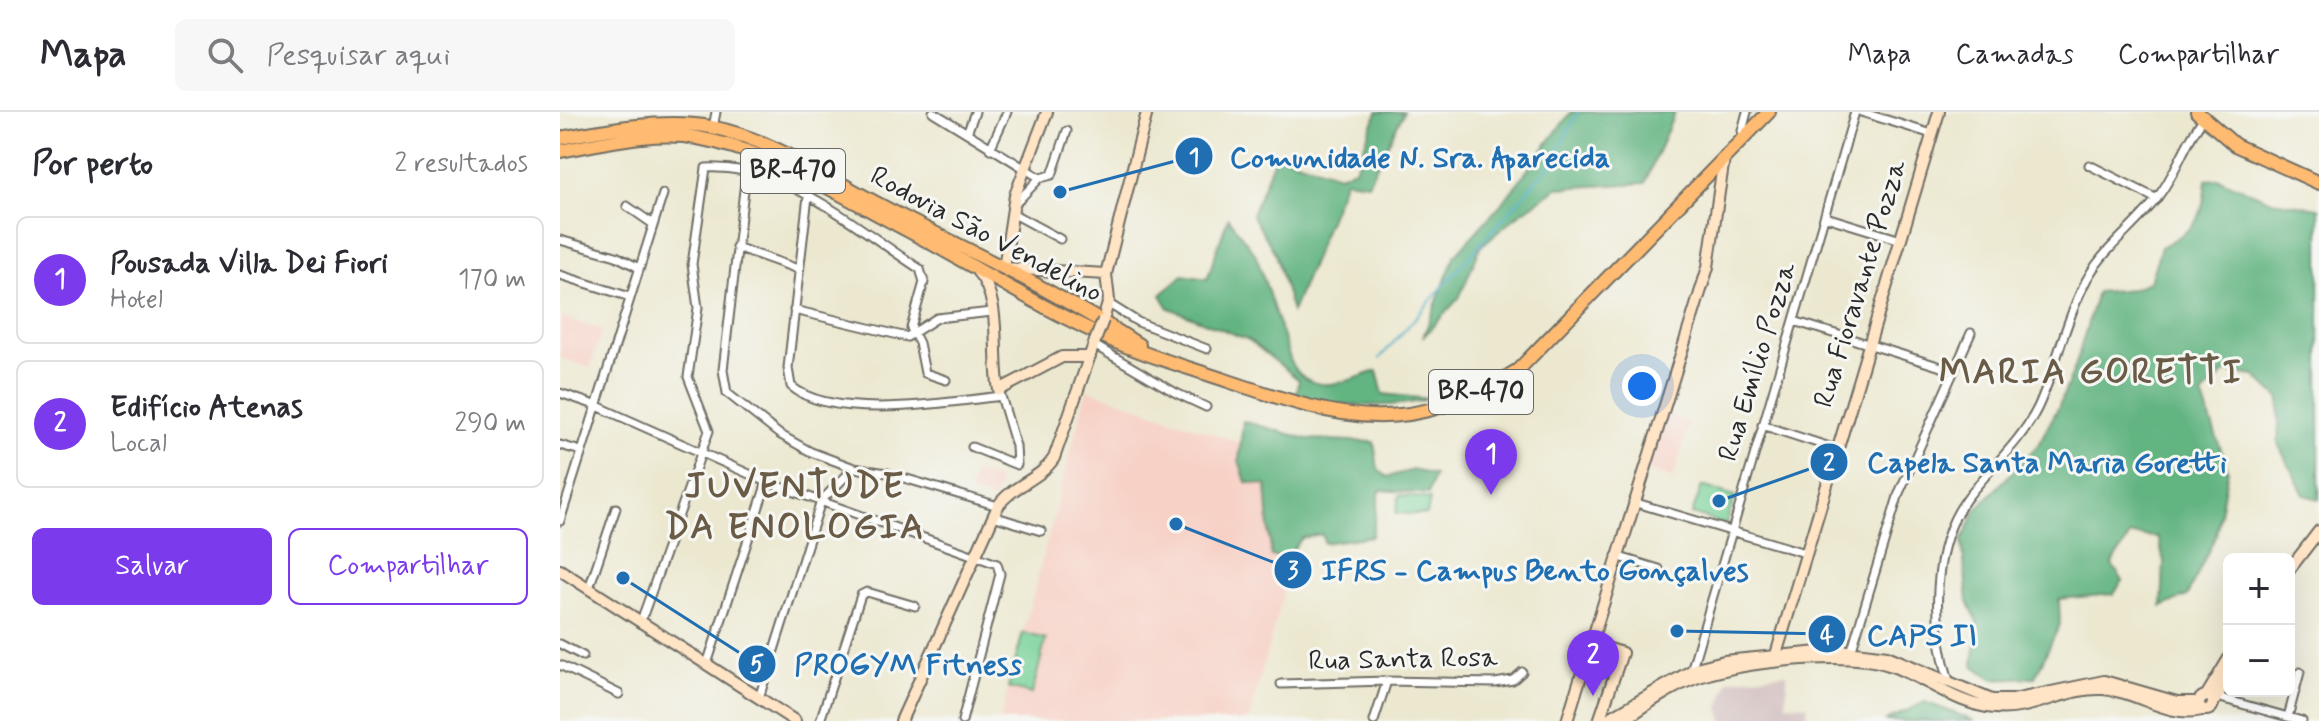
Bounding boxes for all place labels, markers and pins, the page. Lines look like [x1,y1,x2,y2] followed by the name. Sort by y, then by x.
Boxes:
[1174,129,1627,183] callout: Comunidade N. Sra. Aparecida
[1465,429,1517,495] pin: 1
[1809,435,2245,489] callout: Capela Santa Maria Goretti
[1273,543,1757,597] callout: IFRS - Campus Bento Gonçalves
[1807,607,1996,661] callout: CAPS II
[1567,630,1619,696] pin: 2
[737,637,1038,691] callout: PROGYM Fitness

